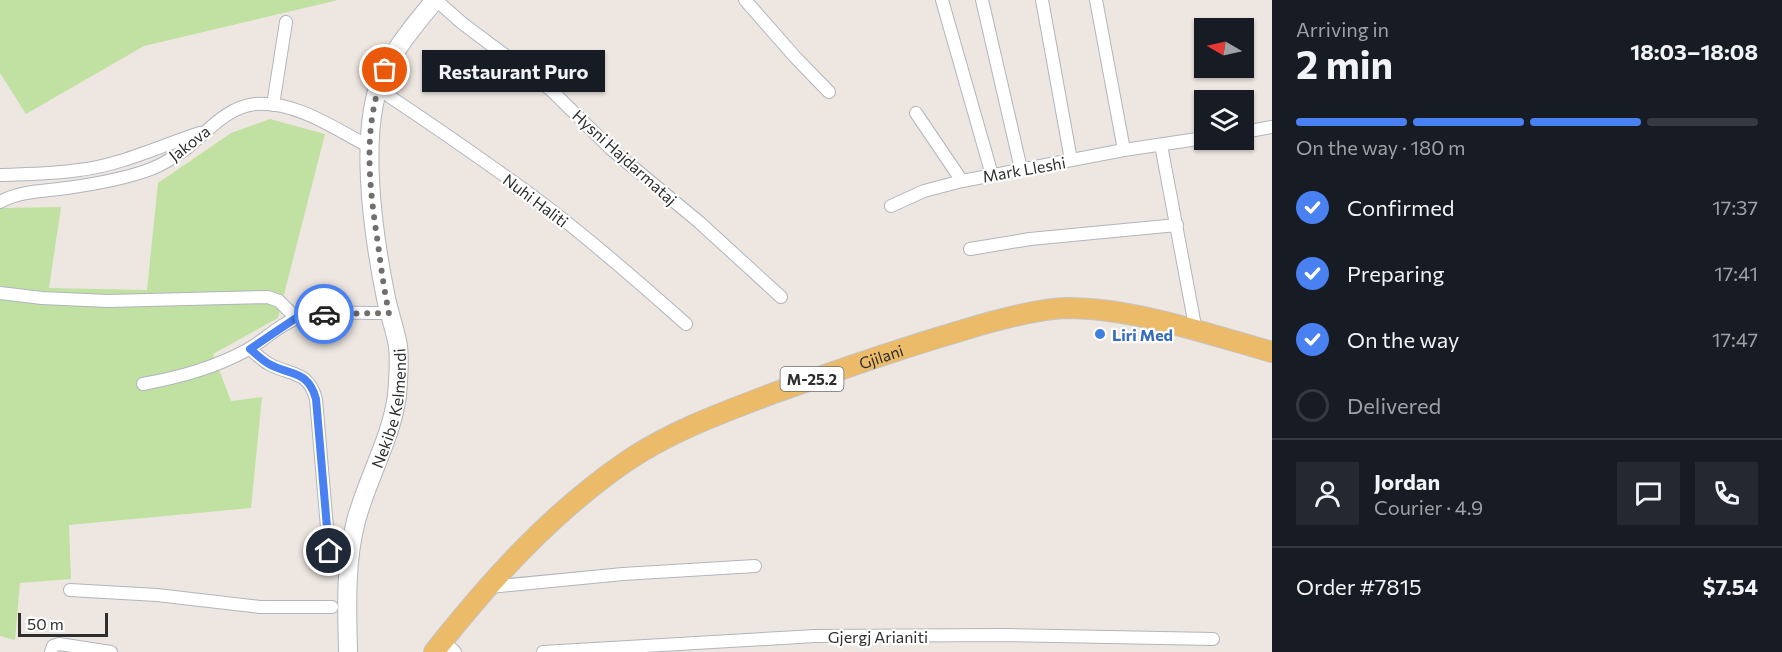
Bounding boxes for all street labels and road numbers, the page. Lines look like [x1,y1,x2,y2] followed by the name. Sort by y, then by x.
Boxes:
[569,105,681,209] street label: Hysni Hajdarmataj
[165,121,213,165] street label: Jakova
[981,152,1067,186] street label: Mark Lleshi
[500,169,572,231] street label: Nuhi Haliti
[856,340,905,372] street label: Gjilani
[366,348,408,471] street label: Nekibe Kelmendi
[780,367,844,391] road number: M-25.2
[828,627,928,646] street label: Gjergj Arianiti

